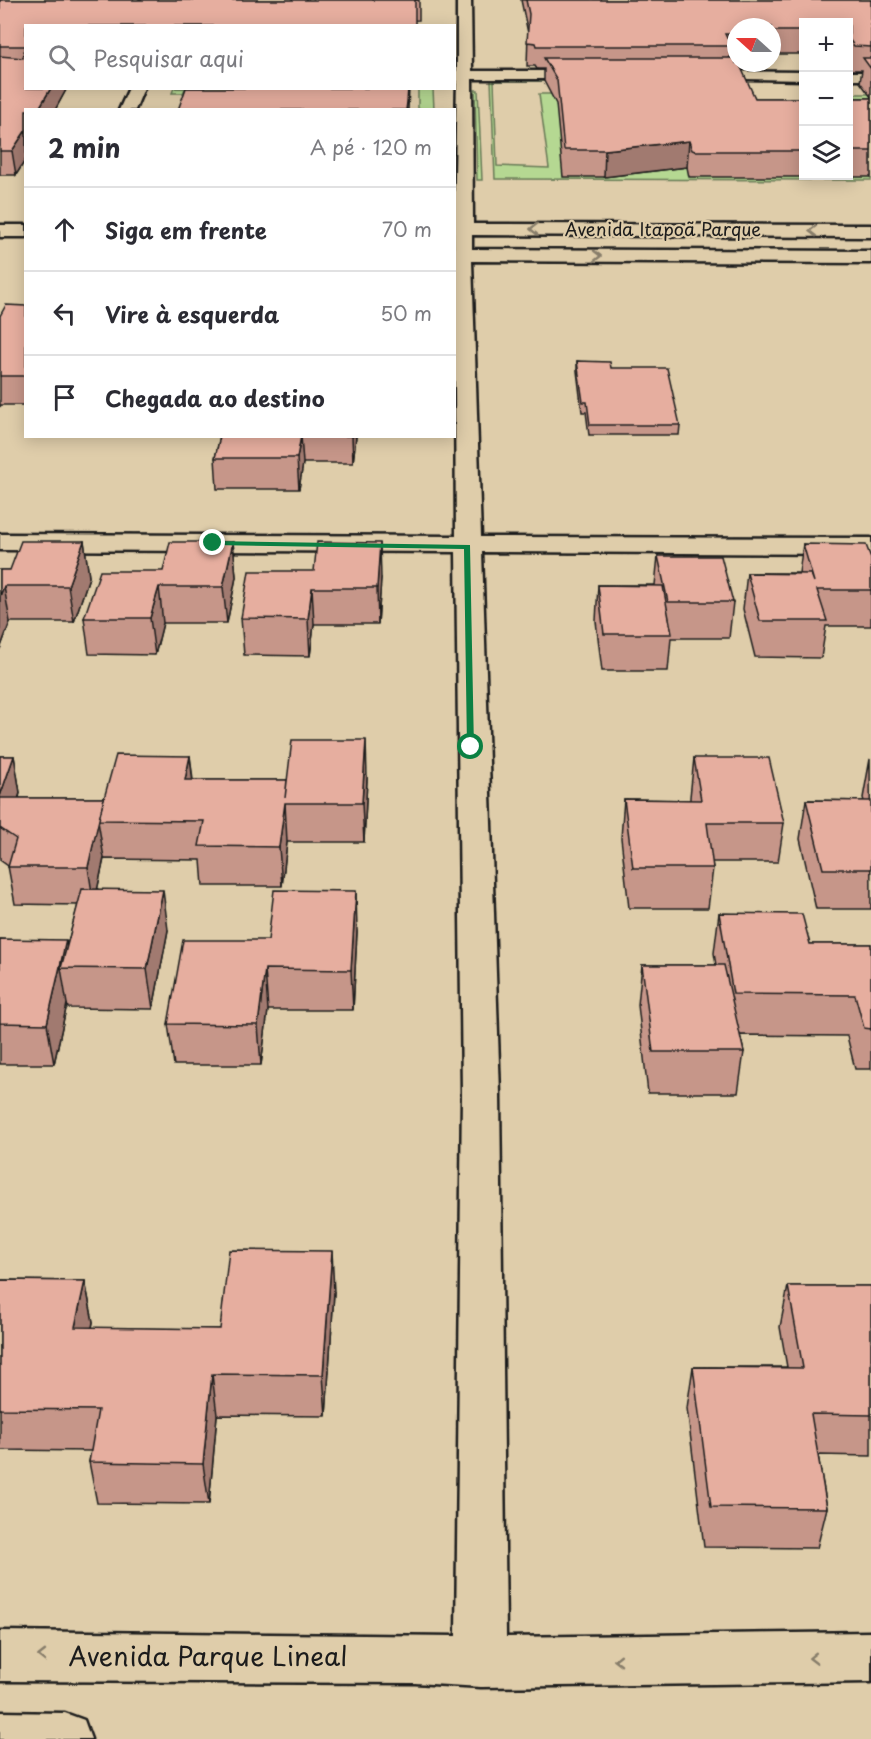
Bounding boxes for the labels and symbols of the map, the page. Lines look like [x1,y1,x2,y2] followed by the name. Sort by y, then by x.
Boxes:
[727,18,781,72] north arrow
[565,215,761,242] street label: Avenida Itapoã Parque
[529,223,538,235] one-way arrow
[808,225,817,237] one-way arrow
[592,250,601,262] one-way arrow
[199,529,225,555] route end
[457,733,483,759] route start
[69,1636,347,1675] street label: Avenida Parque Lineal
[37,1650,46,1662] one-way arrow
[808,1652,817,1664] one-way arrow
[613,1654,622,1666] one-way arrow

